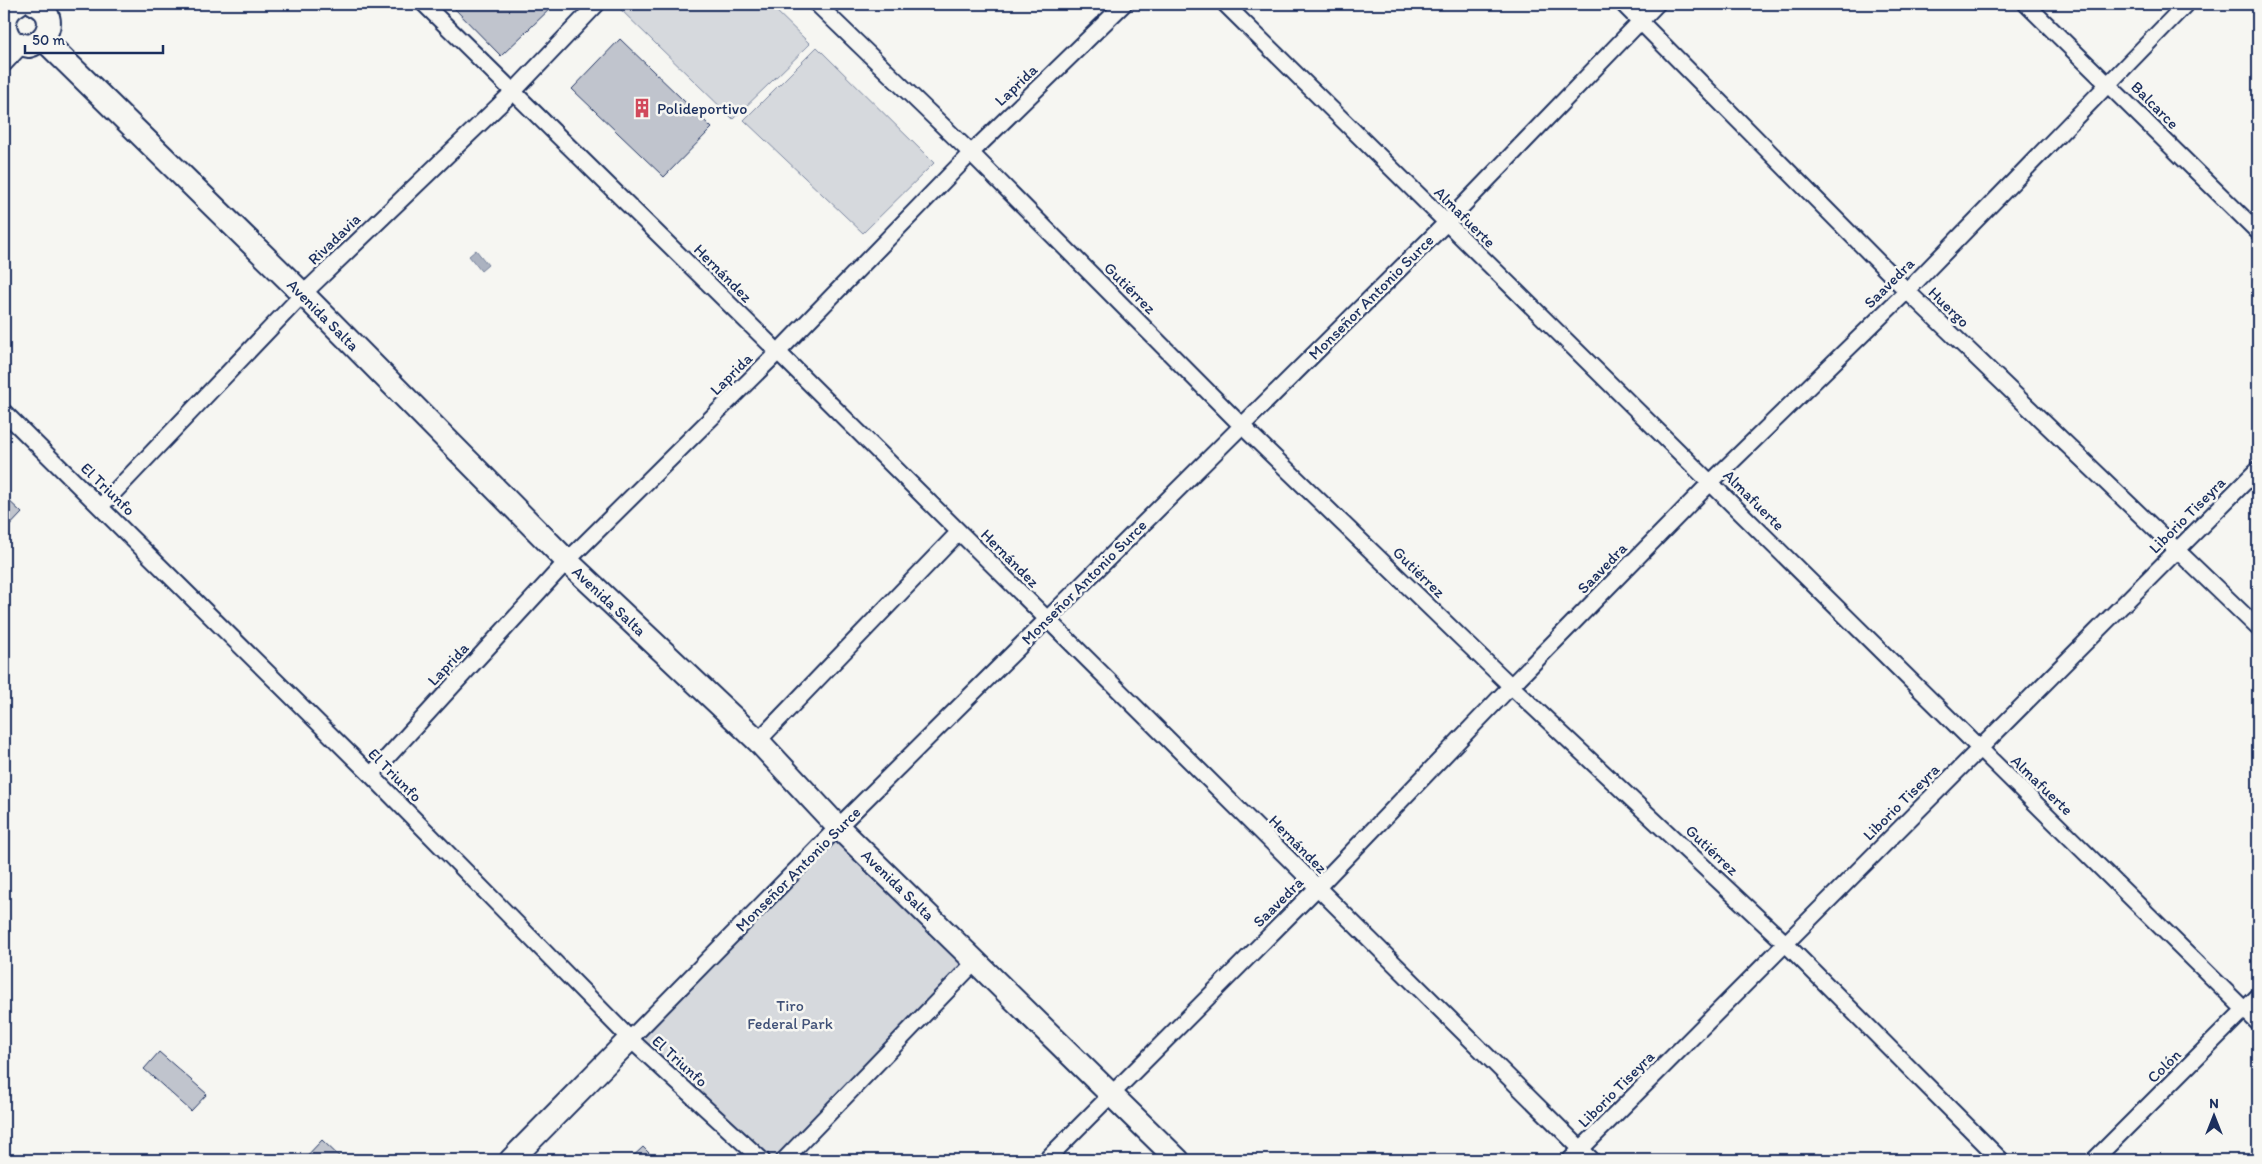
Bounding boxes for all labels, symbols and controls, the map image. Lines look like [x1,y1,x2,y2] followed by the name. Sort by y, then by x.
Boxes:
[25,22,162,54] scale bar
[32,31,65,49] text: 50 m
[991,60,1042,110] street label: Laprida
[2127,77,2183,133] street label: Balcarce
[631,97,653,119] building icon: Polideportivo
[657,99,747,118] place label: Polideportivo
[1431,183,1499,251] street label: Almafuerte
[304,209,364,269] street label: Rivadavia
[1305,231,1437,363] street label: Monseñor Antonio Surce
[690,240,757,307] street label: Hernández
[1860,253,1919,312] street label: Saavedra
[1100,258,1160,318] street label: Gutiérrez
[283,275,363,355] street label: Avenida Salta
[1924,283,1974,331] street label: Huergo
[706,348,757,399] street label: Laprida
[77,459,139,519] street label: El Triunfo
[1720,466,1788,534] street label: Almafuerte
[2145,472,2230,557] street label: Liborio Tiseyra
[1018,516,1150,648] street label: Monseñor Antonio Surce
[977,525,1044,592] street label: Hernández
[1573,538,1631,597] street label: Saavedra
[1389,543,1449,602] street label: Gutiérrez
[568,562,650,640] street label: Avenida Salta
[423,638,473,690] street label: Laprida
[364,744,426,806] street label: El Triunfo
[2007,751,2077,819] street label: Almafuerte
[1859,759,1944,844] street label: Liborio Tiseyra
[732,803,864,935] street label: Monseñor Antonio Surce
[1265,811,1332,878] street label: Hernández
[1682,821,1743,880] street label: Gutiérrez
[858,846,938,925] street label: Avenida Salta
[1249,872,1308,931] street label: Saavedra
[747,996,833,1033] park label: Tiro Federal Park
[648,1031,712,1091] street label: El Triunfo
[2143,1045,2185,1087] street label: Colón
[1574,1046,1659,1131] street label: Liborio Tiseyra
[2190,1092,2240,1142] north arrow
[2209,1095,2219,1112] text: N

